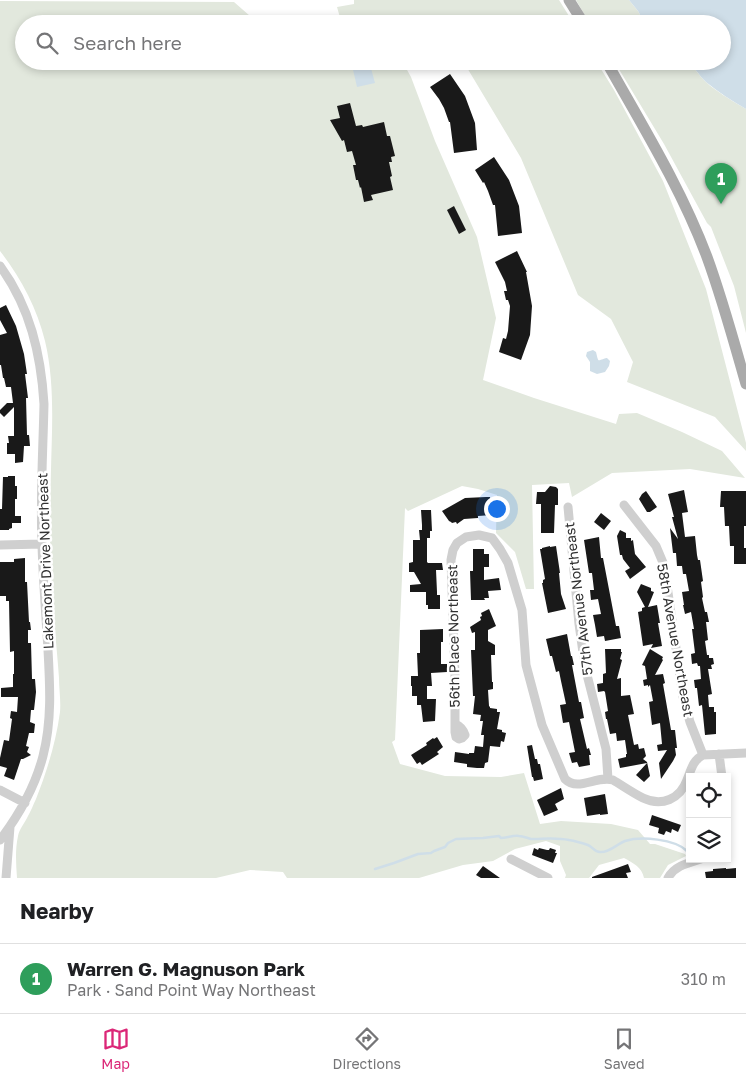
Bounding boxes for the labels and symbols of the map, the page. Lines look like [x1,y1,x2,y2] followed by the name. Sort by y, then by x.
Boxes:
[705,163,737,204] pin: 1
[33,473,57,649] street label: Lakemont Drive Northeast
[484,496,510,522] your location
[560,521,596,677] street label: 57th Avenue Northeast
[654,562,698,718] street label: 58th Avenue Northeast
[443,564,463,708] street label: 56th Place Northeast

